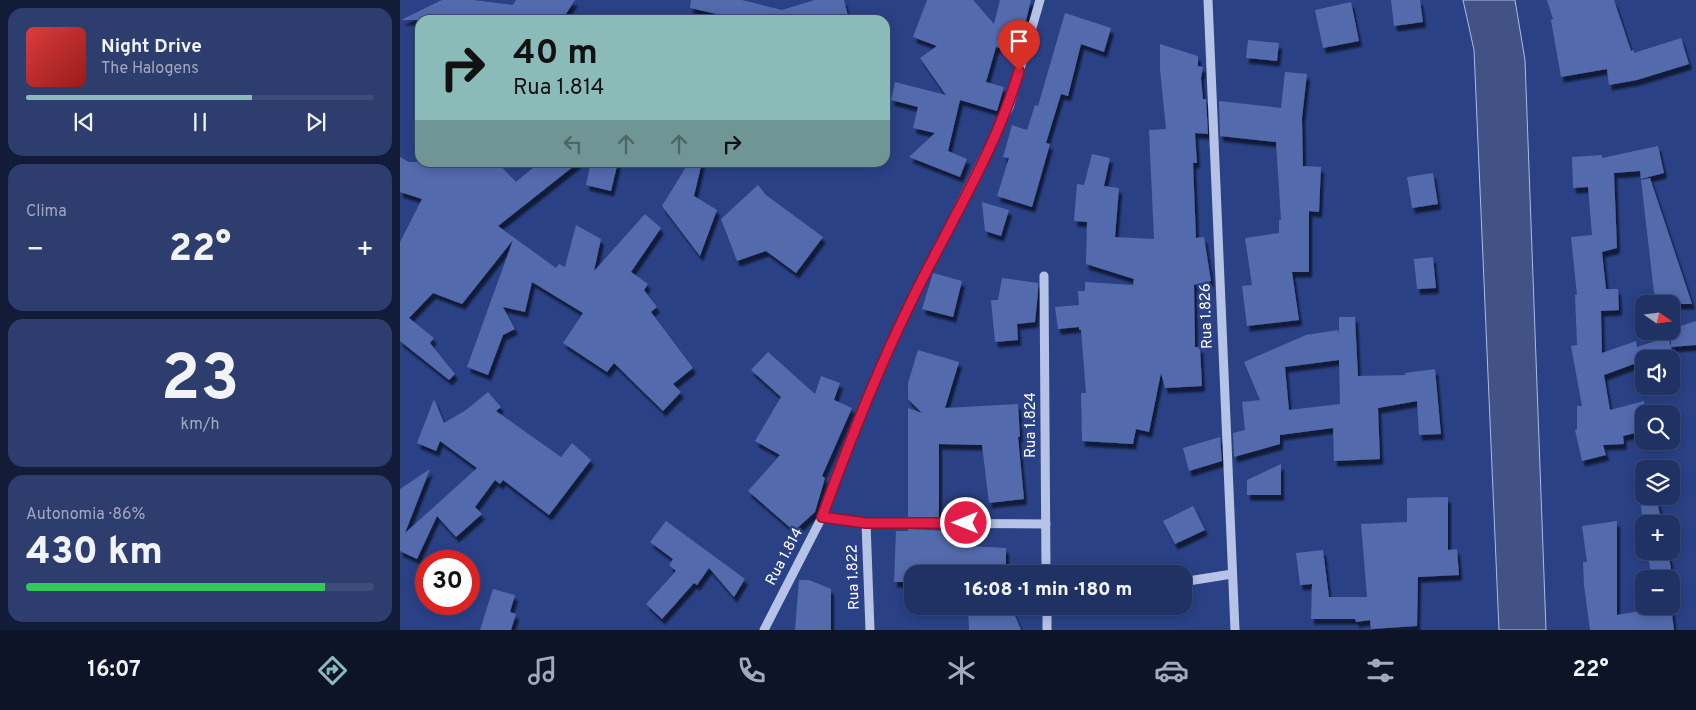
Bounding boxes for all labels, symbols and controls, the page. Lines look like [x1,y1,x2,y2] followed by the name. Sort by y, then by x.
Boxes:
[998,20,1040,71] pin
[1005,27,1033,55] icon: arrive
[513,32,598,76] text: 40 m
[101,35,202,59] text: Night Drive
[430,35,495,100] icon: right
[101,59,199,79] text: The Halogens
[513,75,604,102] text: Rua 1.814
[70,108,98,136] icon: previous
[186,108,214,136] icon: pause
[302,108,330,136] icon: next
[559,130,587,158] icon: left
[612,130,640,158] icon: ahead
[665,130,693,158] icon: ahead
[718,130,746,158] icon: right
[26,202,67,222] text: Clima
[169,226,231,275] text: 22°
[26,233,44,269] text: −
[356,233,374,269] text: +
[1196,283,1218,349] street label: Rua 1.826
[1635,295,1680,340] north arrow
[1635,295,1680,615] map controls
[161,341,239,423] text: 23
[1635,350,1680,395] button: sound
[1022,392,1041,458] street label: Rua 1.824
[1635,405,1680,450] button: search
[181,415,219,435] text: km/h
[1635,460,1680,505] button: layers
[939,496,991,548] position arrow
[26,505,145,525] text: Autonomia · 86%
[1635,515,1680,560] button: +
[762,525,808,589] street label: Rua 1.814
[26,529,163,578] text: 430 km
[843,544,865,610] street label: Rua 1.822
[415,550,480,615] speed limit sign: 30
[1635,570,1680,615] button: −
[964,578,1132,602] text: 16:08 · 1 min · 180 m
[315,653,350,688] icon: directions
[525,653,560,688] icon: music
[734,653,769,688] icon: phone
[944,653,979,688] icon: climate
[1154,653,1189,688] icon: car
[1363,653,1398,688] icon: filters
[87,657,141,684] text: 16:07
[1573,657,1609,684] text: 22°

